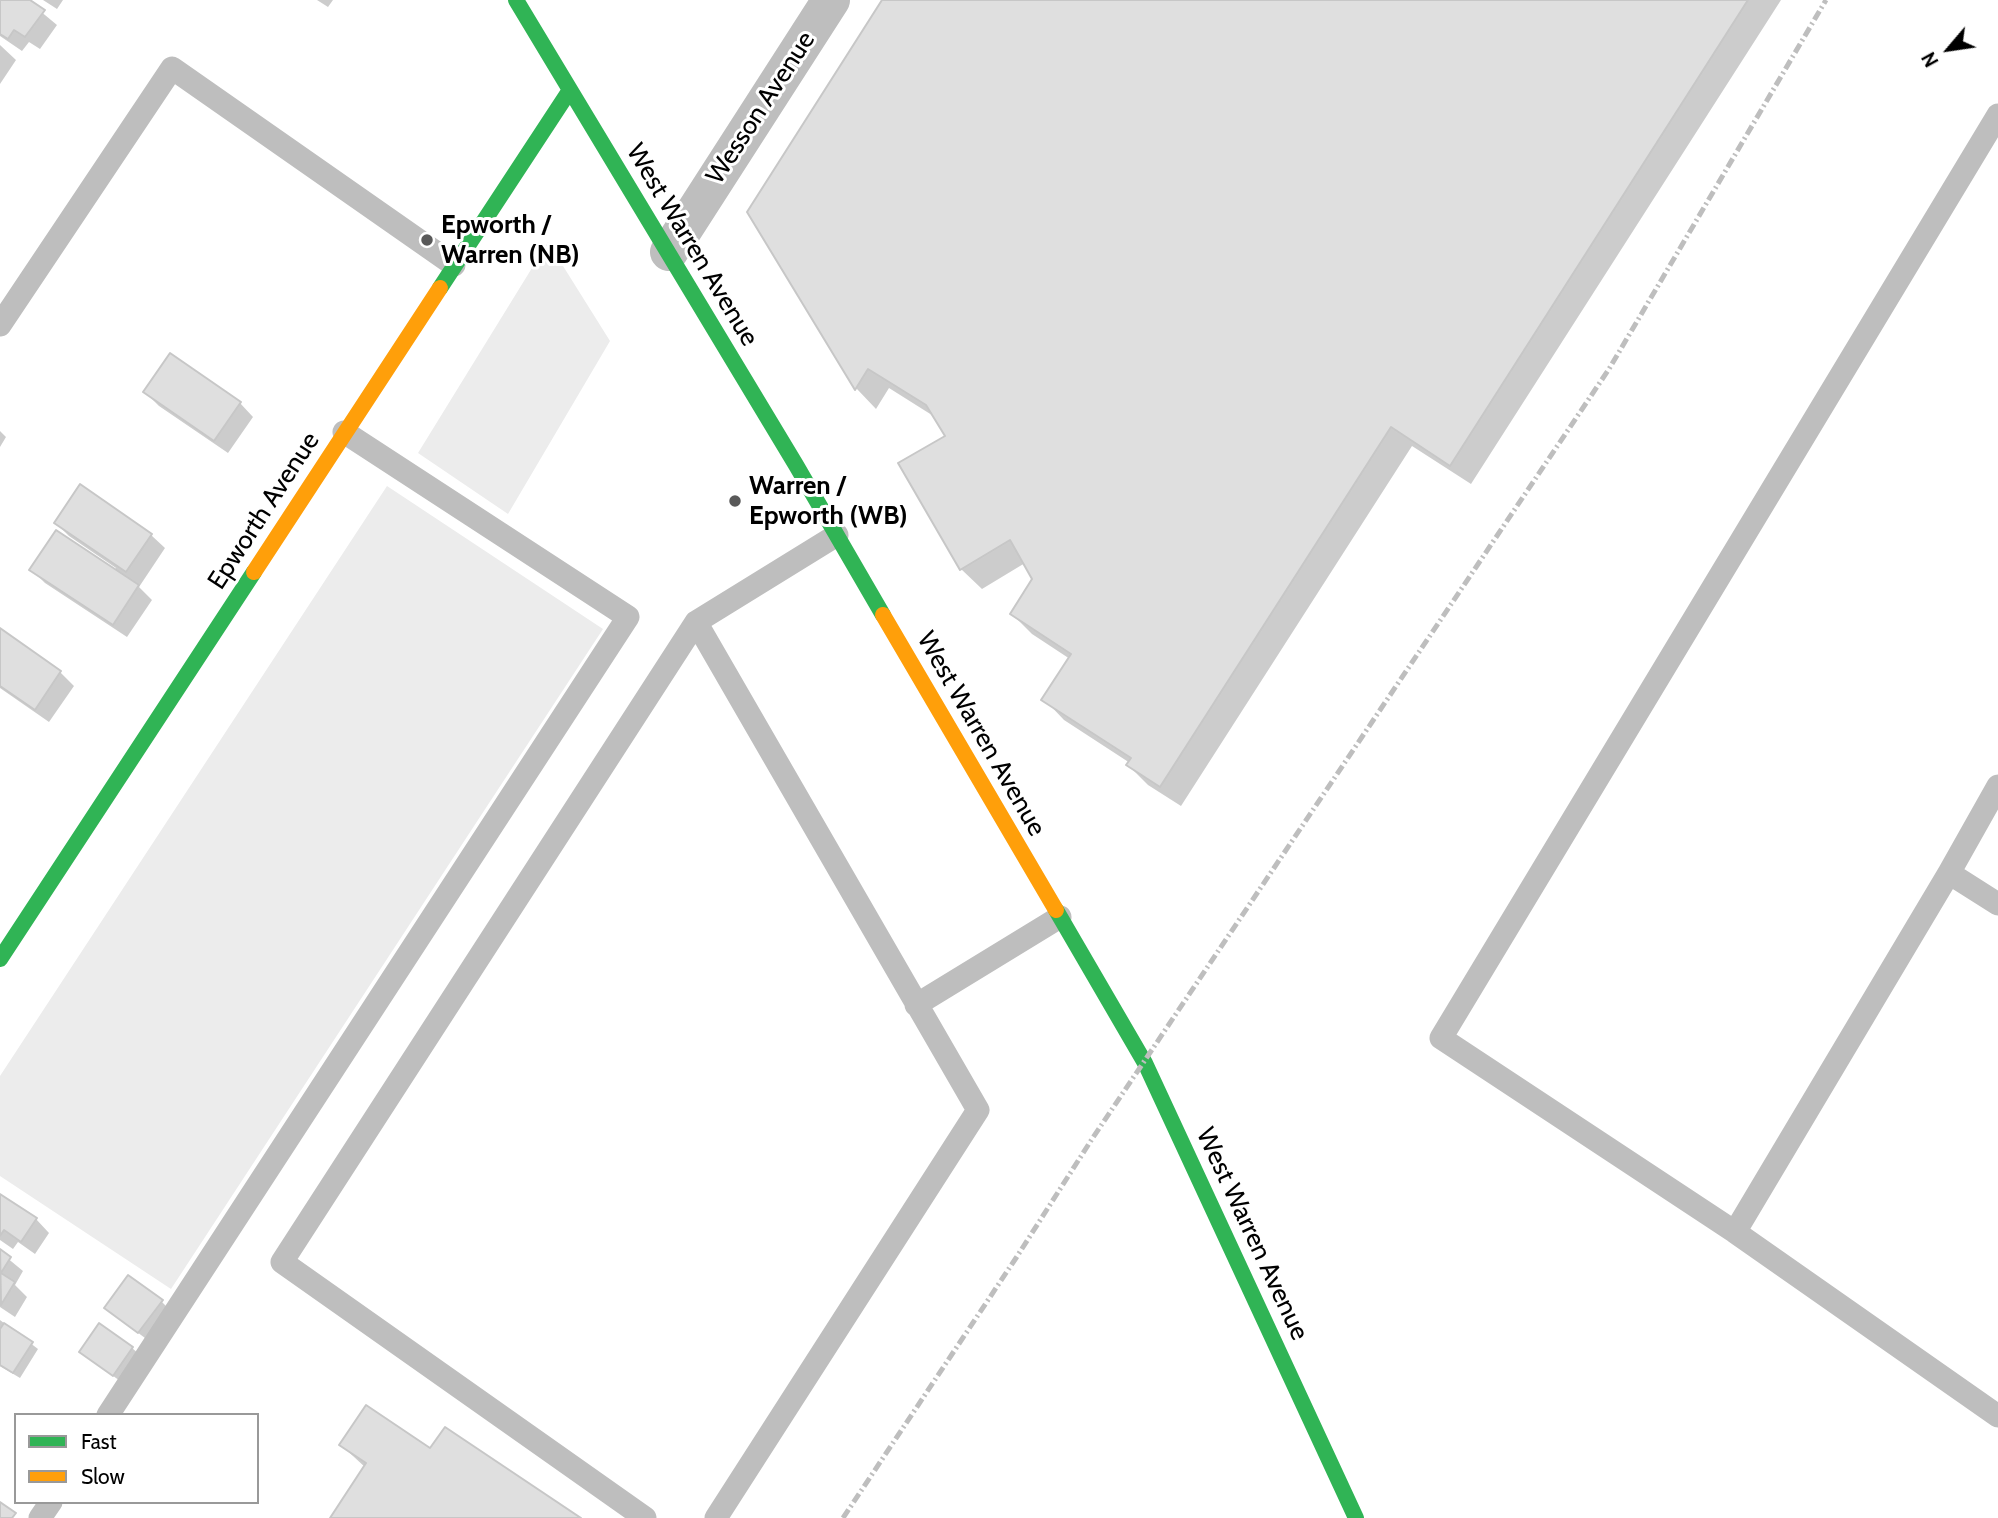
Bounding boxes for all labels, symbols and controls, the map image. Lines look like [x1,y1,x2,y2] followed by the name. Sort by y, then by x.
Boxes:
[1914,14,1984,84] north arrow
[700,26,822,190] street label: Wesson Avenue
[1917,48,1944,71] text: N
[619,138,765,352] street label: West Warren Avenue
[441,209,579,270] place label: Epworth / Warren (NB)
[419,232,435,248] marker: Epworth / Warren (NB)
[202,427,326,595] street label: Epworth Avenue
[749,470,907,532] place label: Warren / Epworth (WB)
[727,493,743,509] marker: Warren / Epworth (WB)
[910,626,1052,842] street label: West Warren Avenue
[1189,1123,1315,1345] street label: West Warren Avenue
[14,1413,259,1504] legend
[81,1429,117,1454] text: Fast
[81,1464,125,1489] text: Slow

